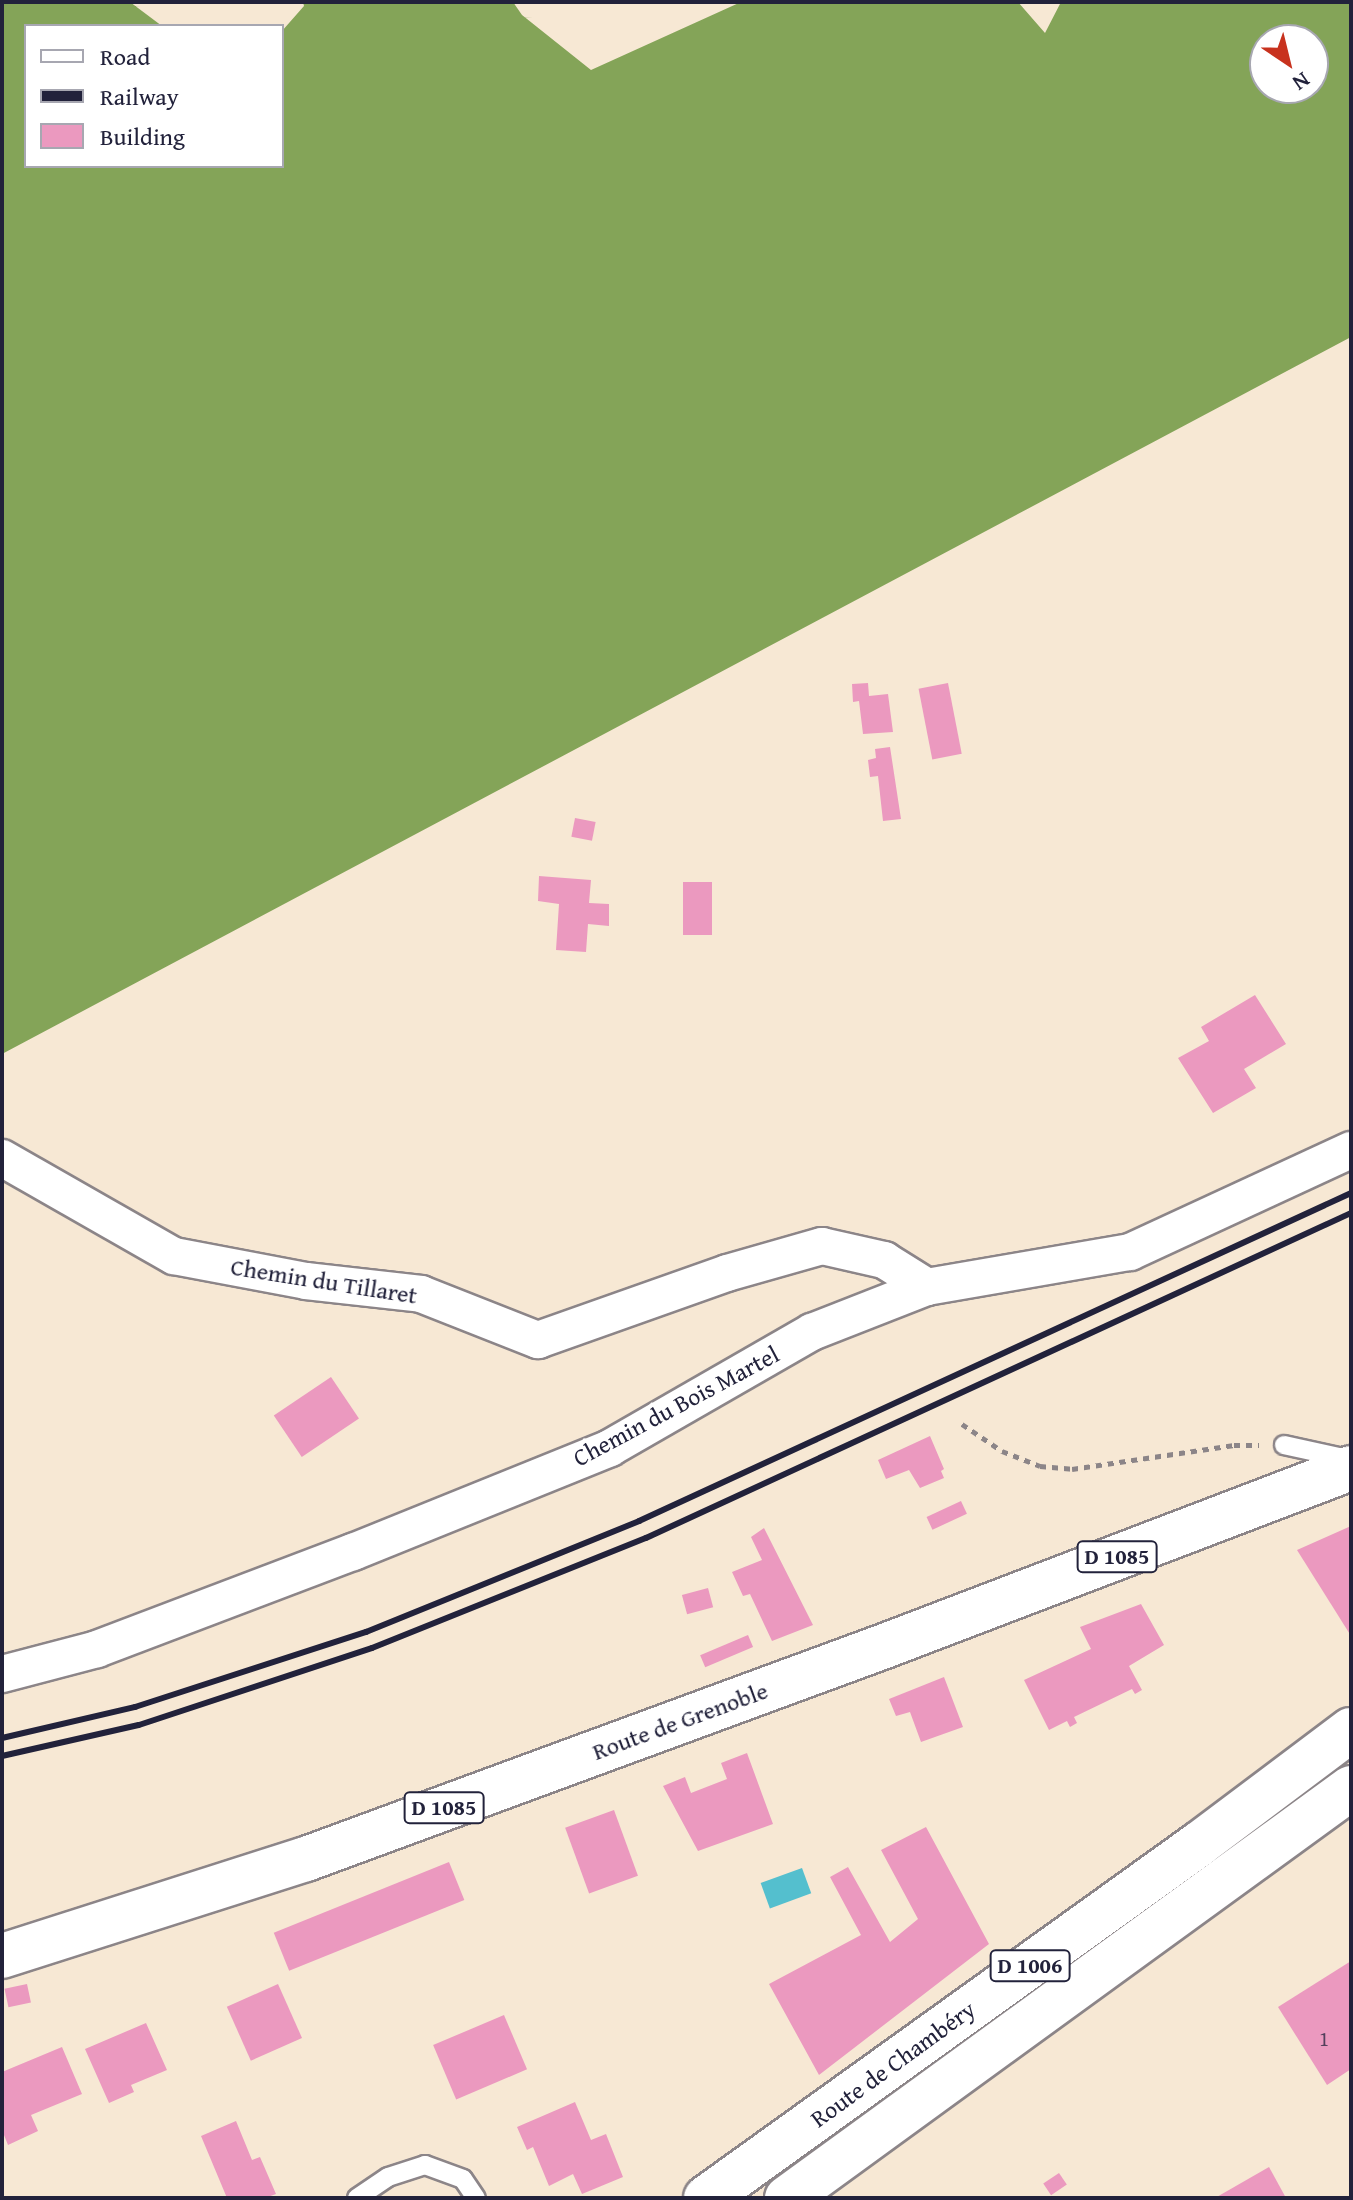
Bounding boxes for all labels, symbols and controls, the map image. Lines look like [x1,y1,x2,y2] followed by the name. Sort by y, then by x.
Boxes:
[24,24,284,168] legend
[1249,24,1329,104] north arrow
[100,39,150,74] text: Road
[1286,65,1317,99] text: N
[100,79,179,114] text: Railway
[100,119,185,154] text: Building
[229,1252,419,1310] street label: Chemin du Tillaret
[568,1340,784,1472] street label: Chemin du Bois Martel
[1075,1539,1159,1575] road number: D 1085
[588,1676,772,1766] street label: Route de Grenoble
[402,1790,486,1826] road number: D 1085
[988,1948,1072,1984] road number: D 1006
[805,1995,981,2133] street label: Route de Chambéry
[1319,2026,1329,2050] house number: 1

